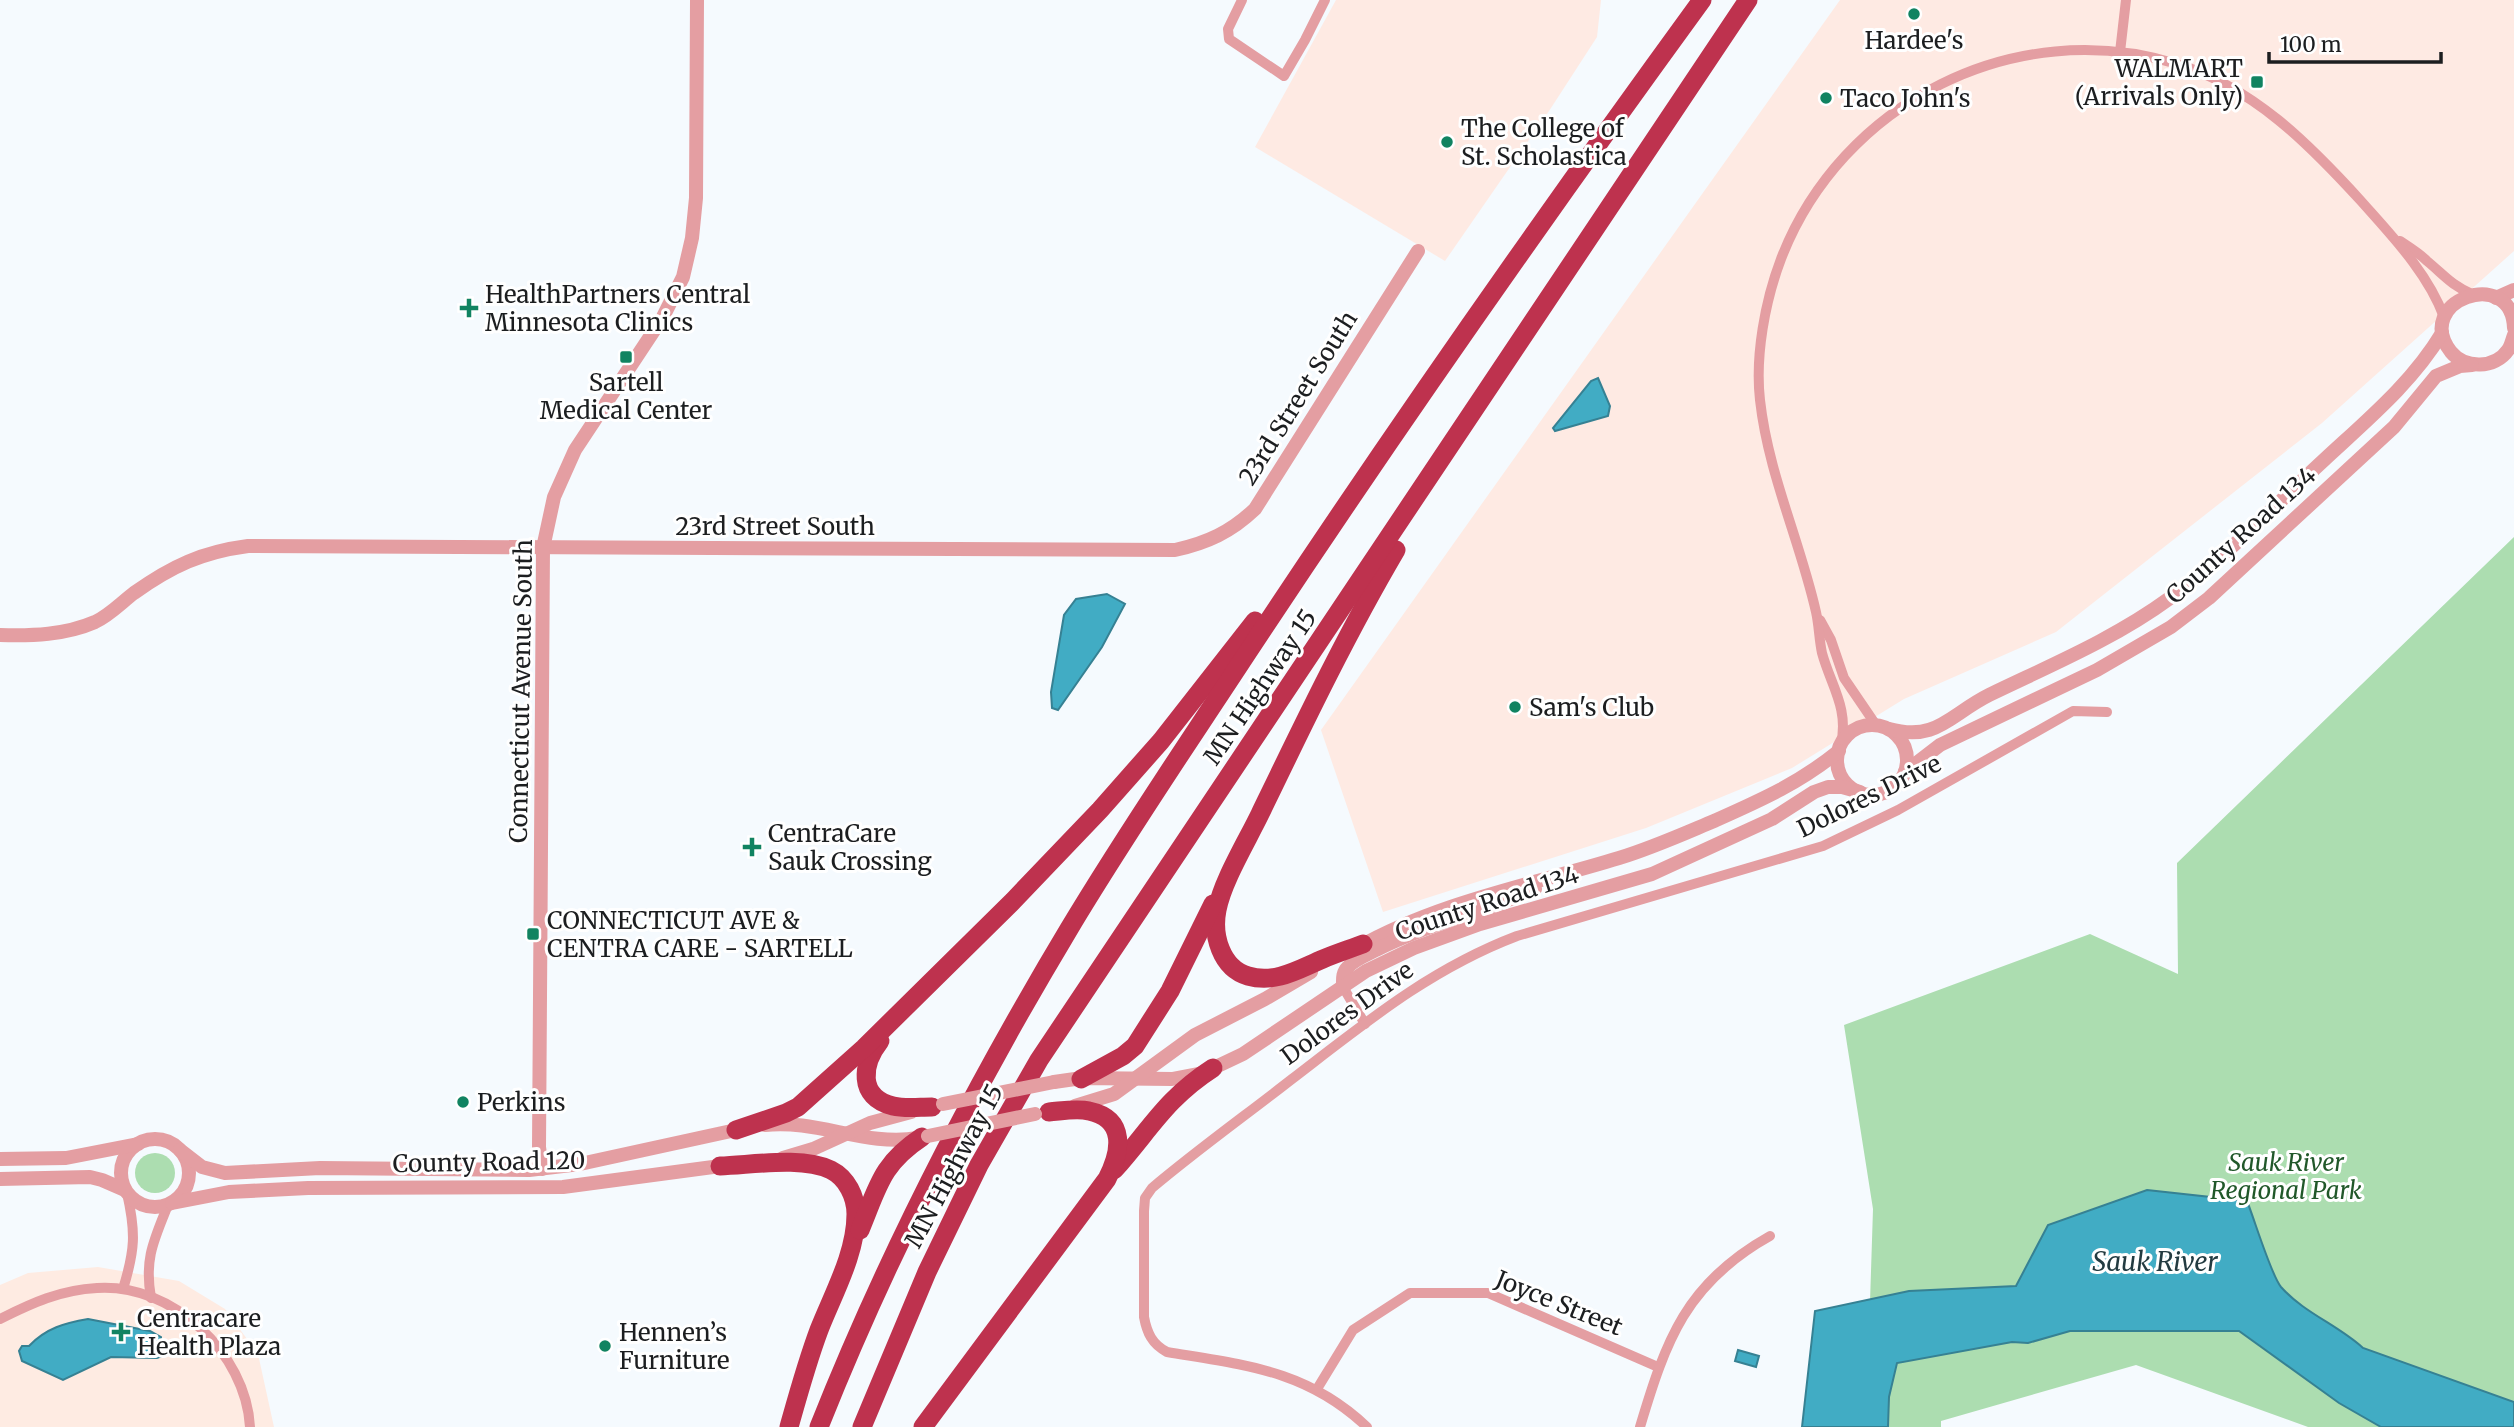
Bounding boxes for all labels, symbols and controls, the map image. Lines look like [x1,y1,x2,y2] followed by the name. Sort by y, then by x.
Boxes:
[1906,6,1922,22] marker: Hardee's
[2269,21,2440,65] scale bar
[1864,25,1964,56] place label: Hardee's
[2280,31,2342,58] text: 100 m
[2075,53,2243,112] place label: WALMART (Arrivals Only)
[2249,74,2265,90] marker: WALMART (Arrivals Only)
[1840,83,1971,114] place label: Taco John's
[1818,90,1834,106] marker: Taco John's
[1461,113,1627,172] place label: The College of St. Scholastica
[1439,134,1455,150] marker: The College of St. Scholastica
[485,279,750,338] place label: HealthPartners Central Minnesota Clinics
[459,298,479,318] marker: HealthPartners Central Minnesota Clinics
[1232,305,1364,491] street label: 23rd Street South
[618,349,634,365] marker: Sartell Medical Center
[540,367,712,426] place label: Sartell Medical Center
[2160,459,2323,611] street label: County Road 134
[675,511,875,542] street label: 23rd Street South
[503,539,539,843] street label: Connecticut Avenue South
[1197,603,1323,771] street label: MN Highway 15
[1529,692,1654,723] place label: Sam's Club
[1507,699,1523,715] marker: Sam's Club
[1792,748,1946,844] street label: Dolores Drive
[768,818,932,877] place label: CentraCare Sauk Crossing
[742,837,762,857] marker: CentraCare Sauk Crossing
[1391,859,1583,947] street label: County Road 134
[547,905,853,964] place label: CONNECTICUT AVE & CENTRA CARE - SARTELL
[525,926,541,942] marker: CONNECTICUT AVE & CENTRA CARE - SARTELL
[1275,955,1419,1071] street label: Dolores Drive
[898,1079,1010,1253] street label: MN Highway 15
[477,1087,566,1118] place label: Perkins
[455,1094,471,1110] marker: Perkins
[392,1145,586,1179] street label: County Road 120
[2210,1147,2362,1206] park label: Sauk River Regional Park
[2092,1245,2218,1278] water label: Sauk River
[1490,1263,1628,1343] street label: Joyce Street
[137,1303,281,1362] place label: Centracare Health Plaza
[619,1317,729,1376] place label: Hennen’s Furniture
[111,1322,131,1342] marker: Centracare Health Plaza
[597,1338,613,1354] marker: Hennen’s Furniture

